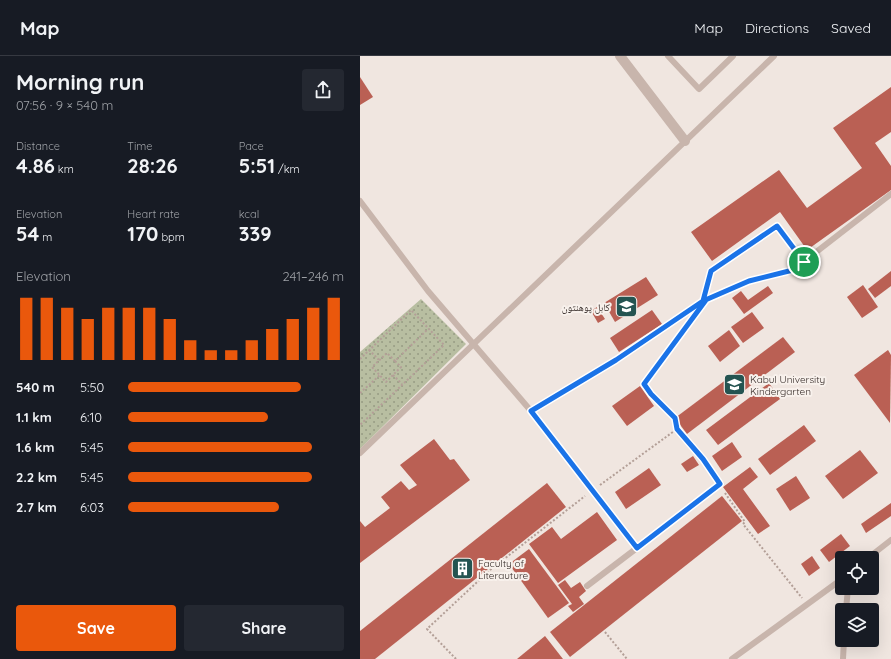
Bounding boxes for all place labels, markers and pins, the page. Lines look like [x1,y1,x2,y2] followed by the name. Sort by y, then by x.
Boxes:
[787,245,821,279] pin
[613,294,639,320] school or university icon: کابل پوهنتون
[562,301,610,314] place label: کابل پوهنتون
[722,372,748,398] school or university icon: Kabul University Kindergarten
[750,373,825,398] place label: Kabul University Kindergarten
[450,556,476,582] building icon: Faculty of Literauture
[478,557,529,582] place label: Faculty of Literauture

